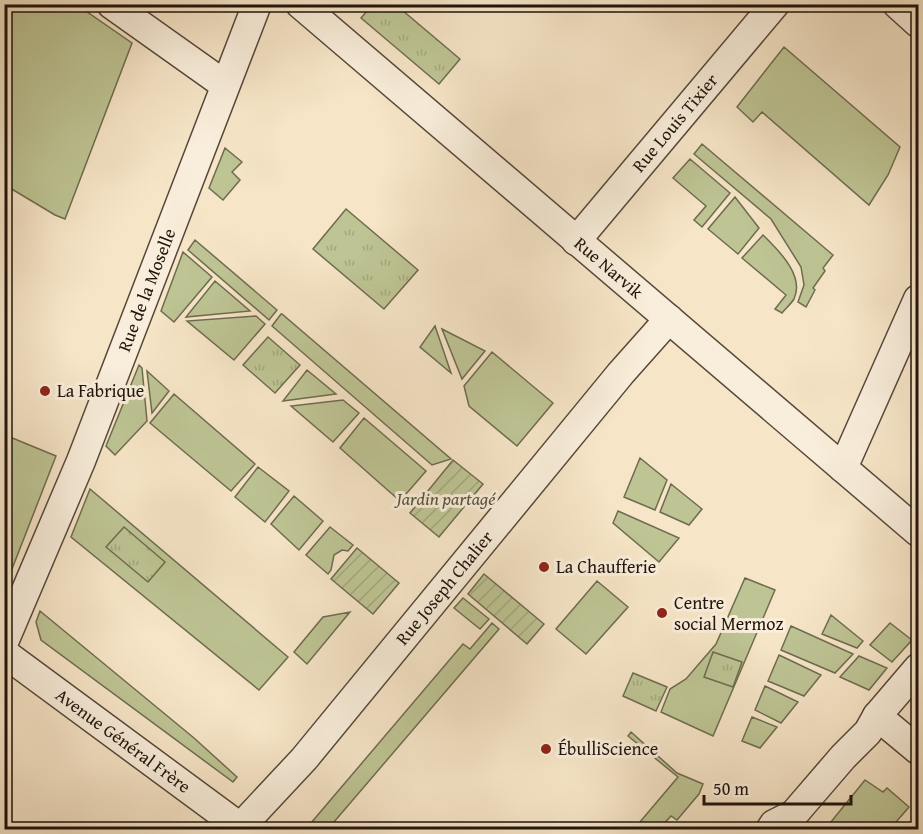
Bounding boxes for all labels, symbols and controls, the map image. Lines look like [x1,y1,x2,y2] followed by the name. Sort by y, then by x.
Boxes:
[625,67,724,178] street label: Rue Louis Tixier
[110,224,182,355] street label: Rue de la Moselle
[569,230,650,305] street label: Rue Narvik
[57,377,144,404] place label: La Fabrique
[38,384,52,398] marker: La Fabrique
[393,485,496,512] park label: Jardin partagé
[389,524,500,651] street label: Rue Joseph Chalier
[556,553,656,580] place label: La Chaufferie
[537,560,551,574] marker: La Chaufferie
[674,589,783,637] place label: Centre social Mermoz
[655,606,669,620] marker: Centre social Mermoz
[50,681,197,799] street label: Avenue Général Frère
[558,735,658,762] place label: ÉbulliScience
[539,742,553,756] marker: ÉbulliScience
[704,768,851,806] scale bar
[713,775,749,802] text: 50 m

